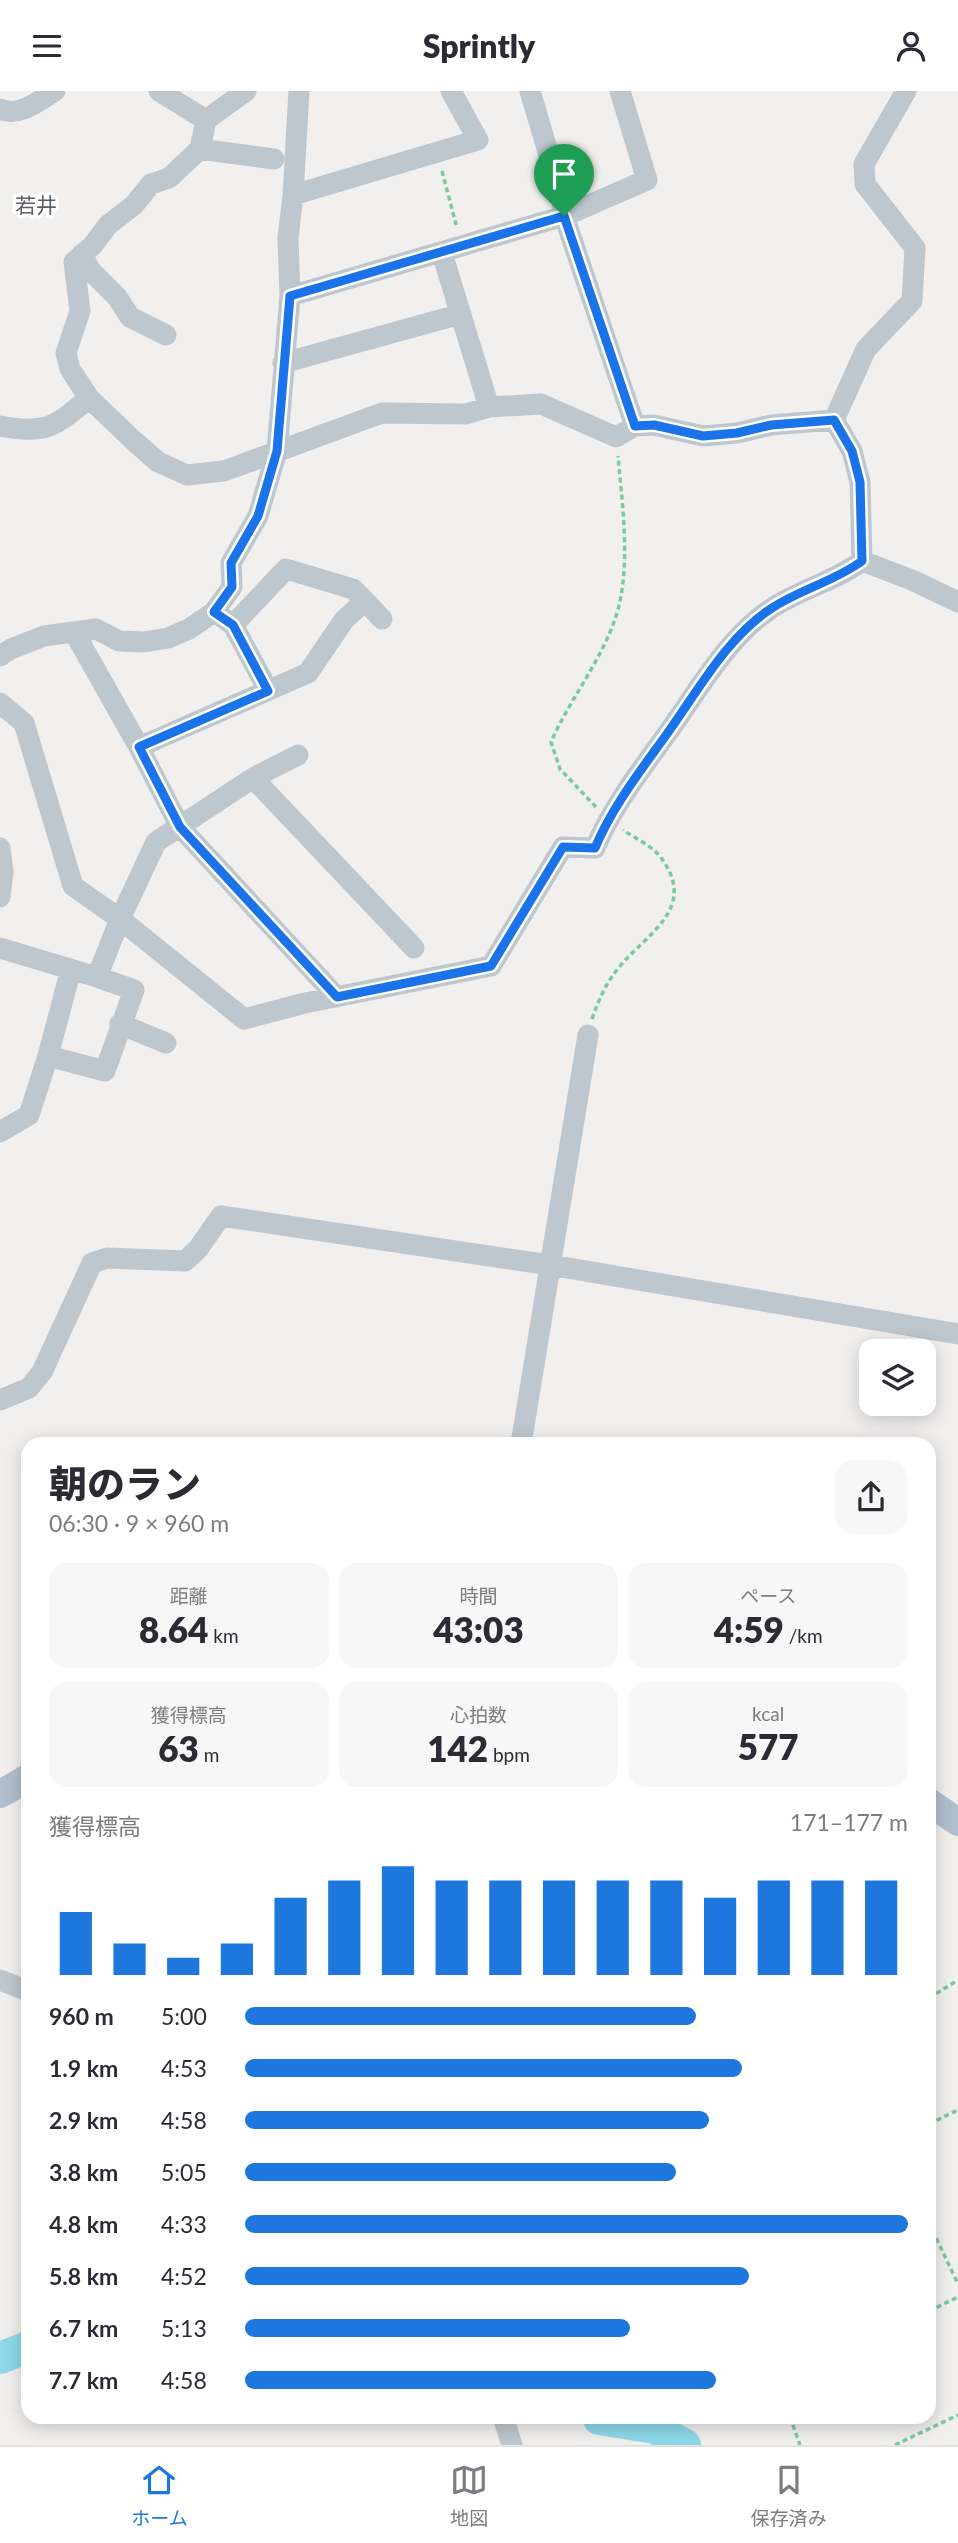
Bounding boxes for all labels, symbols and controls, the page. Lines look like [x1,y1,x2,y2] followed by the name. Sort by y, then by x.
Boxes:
[423,26,535,65] text: Sprintly
[28,27,66,65] icon: menu
[892,27,930,65] icon: person
[534,144,594,216] pin
[545,155,583,193] icon: arrive
[15,192,57,217] district label: 若井
[859,1339,936,1416] map controls
[859,1339,936,1416] button: layers
[49,1460,201,1506] text: 朝のラン
[834,1460,908,1534] button: share
[49,1509,229,1537] text: 06:30 · 9 × 960 m
[170,1584,208,1607] text: 距離
[459,1584,498,1607] text: 時間
[740,1584,796,1607] text: ペース
[139,1608,208,1650] text: 8.64
[433,1608,524,1650] text: 43:03
[714,1608,784,1650] text: 4:59
[208,1624,239,1647] text: km
[784,1624,823,1647] text: /km
[752,1702,784,1725] text: kcal
[151,1703,227,1726] text: 獲得標高
[450,1703,507,1726] text: 心拍数
[738,1725,799,1767] text: 577
[158,1727,199,1769] text: 63
[427,1727,488,1769] text: 142
[199,1743,219,1766] text: m
[488,1743,530,1766] text: bpm
[790,1808,908,1836] text: 171–177 m
[49,1812,141,1840] text: 獲得標高
[49,2002,114,2030] text: 960 m
[161,2002,207,2030] text: 5:00
[49,2054,118,2082] text: 1.9 km
[161,2054,207,2082] text: 4:53
[49,2106,118,2134] text: 2.9 km
[161,2106,207,2134] text: 4:58
[49,2158,118,2186] text: 3.8 km
[161,2158,207,2186] text: 5:05
[49,2210,118,2238] text: 4.8 km
[161,2210,207,2238] text: 4:33
[49,2262,118,2290] text: 5.8 km
[161,2262,207,2290] text: 4:52
[49,2314,118,2342] text: 6.7 km
[161,2314,207,2342] text: 5:13
[49,2366,118,2394] text: 7.7 km
[161,2366,207,2394] text: 4:58
[131,2461,188,2530] tab: ホーム
[450,2461,488,2530] tab: 地図
[751,2461,827,2530] tab: 保存済み

